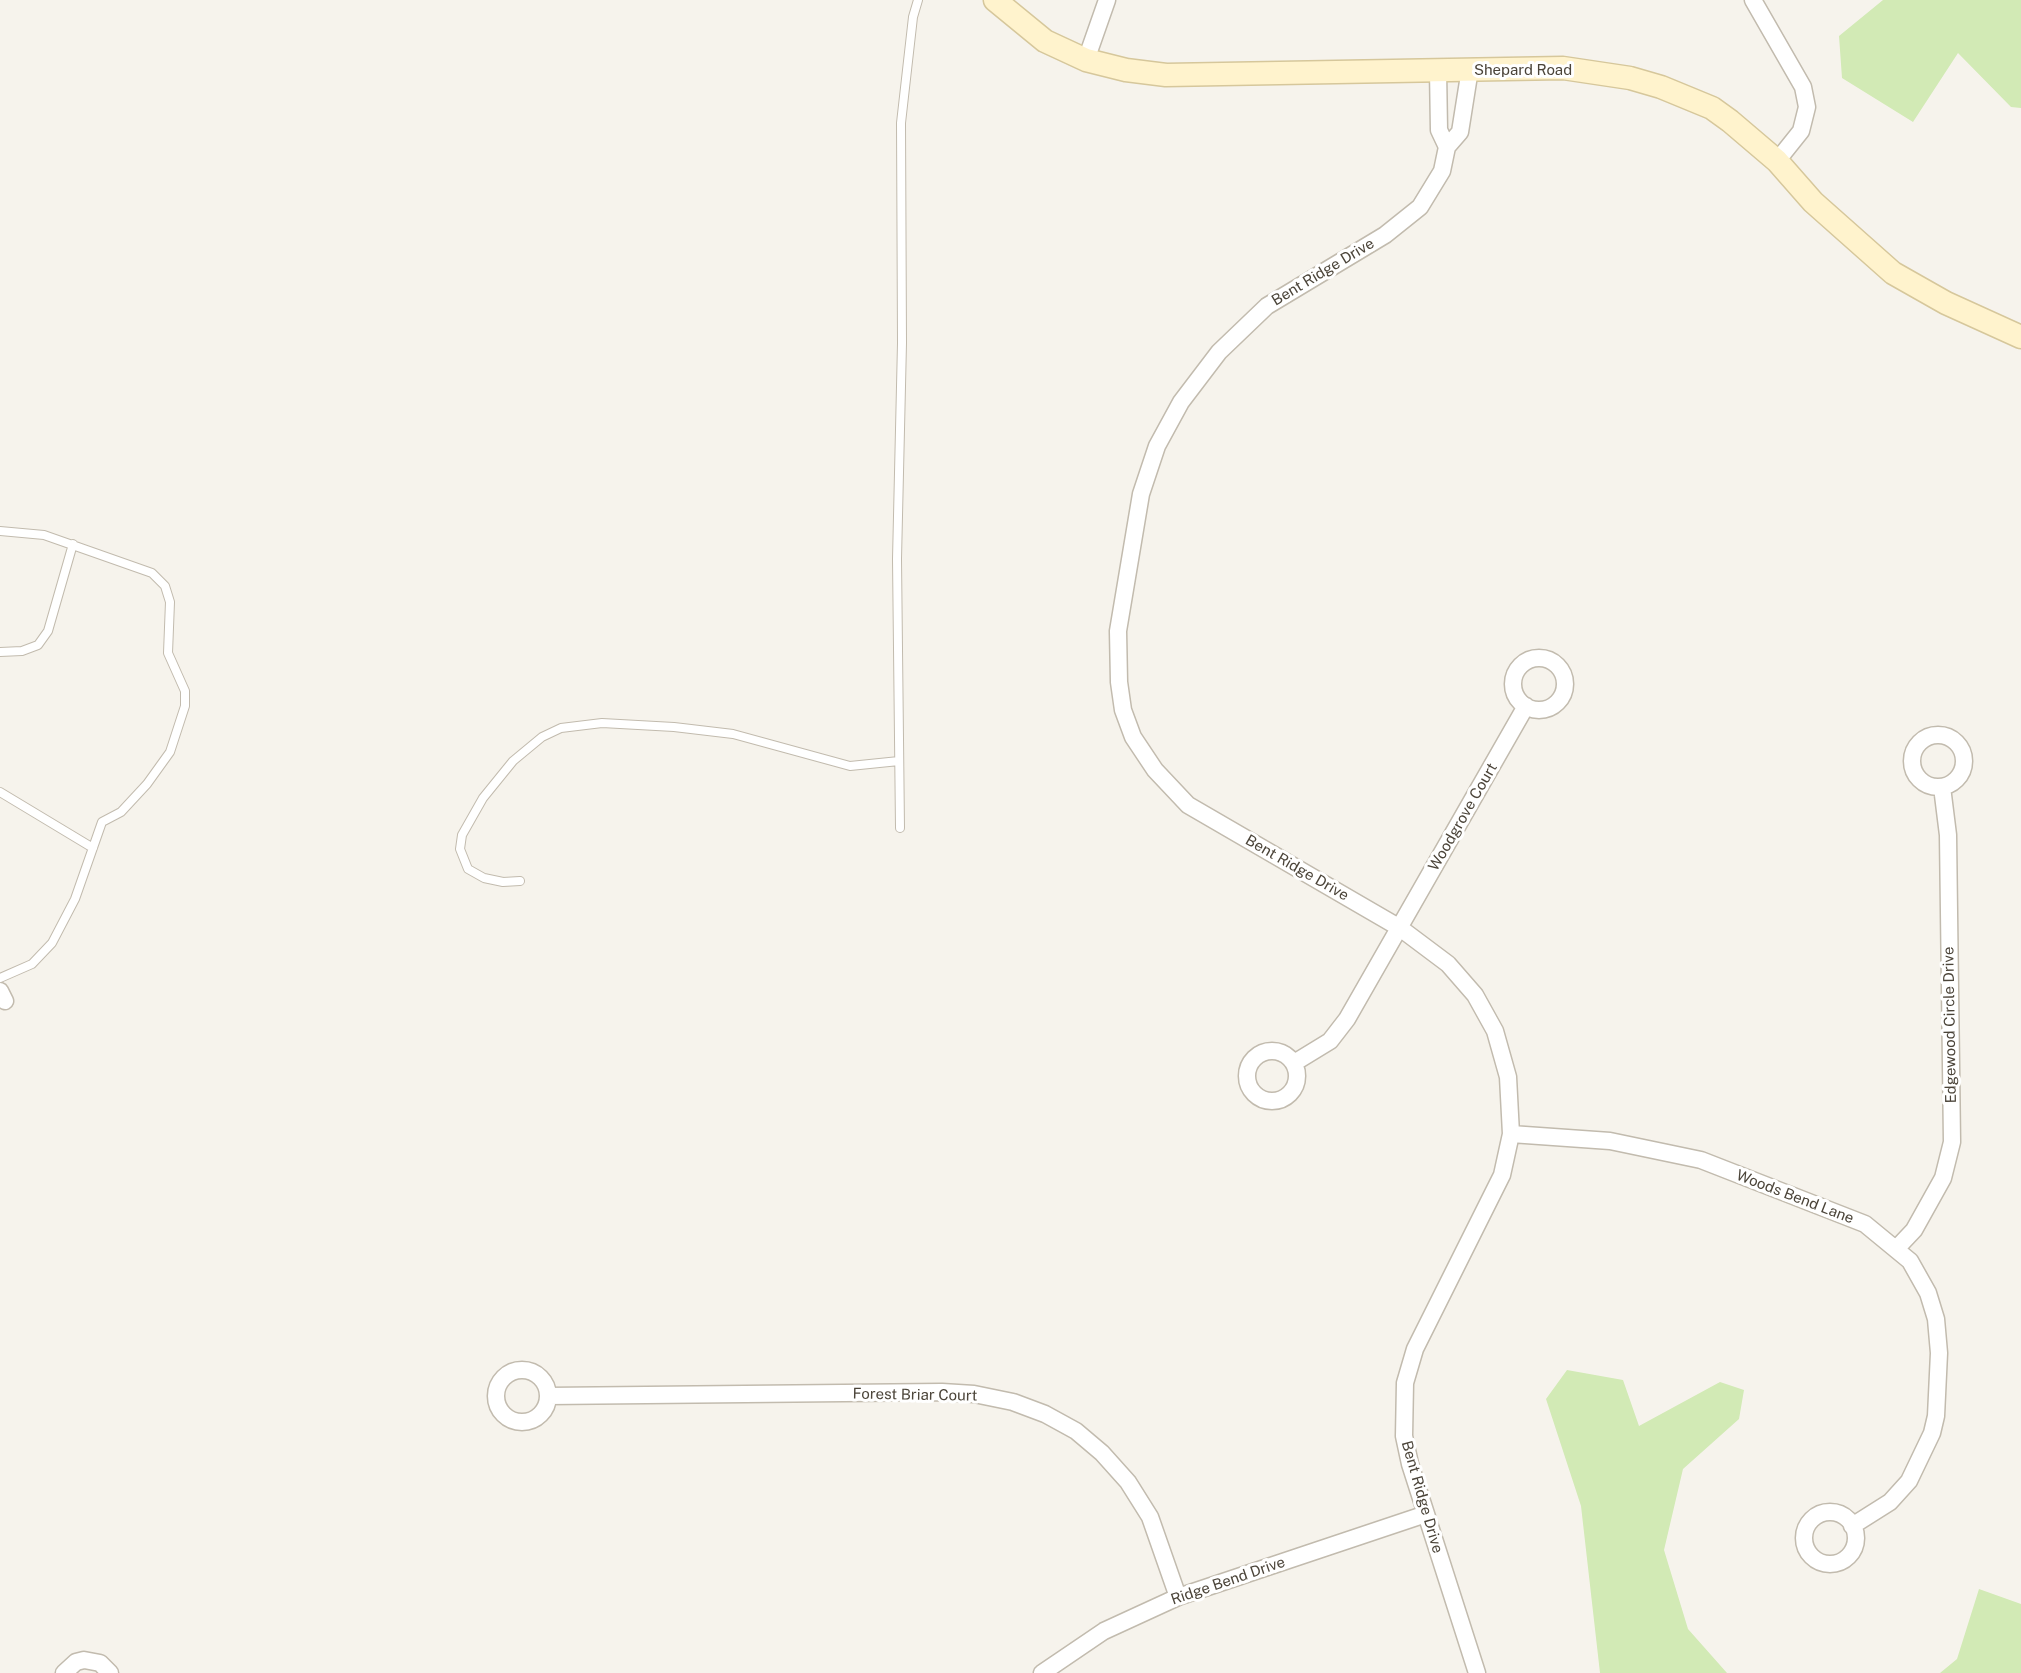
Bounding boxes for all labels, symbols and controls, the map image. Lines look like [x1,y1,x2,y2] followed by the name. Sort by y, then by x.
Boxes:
[1474,61,1572,79] street label: Shepard Road
[1269,234,1377,310] street label: Bent Ridge Drive
[1425,760,1501,874] street label: Woodgrove Court
[1242,831,1352,905] street label: Bent Ridge Drive
[1940,946,1960,1104] street label: Edgewood Circle Drive
[1734,1166,1856,1228] street label: Woods Bend Lane
[852,1385,978,1405] street label: Forest Briar Court
[1397,1439,1447,1555] street label: Bent Ridge Drive
[1168,1553,1288,1609] street label: Ridge Bend Drive

